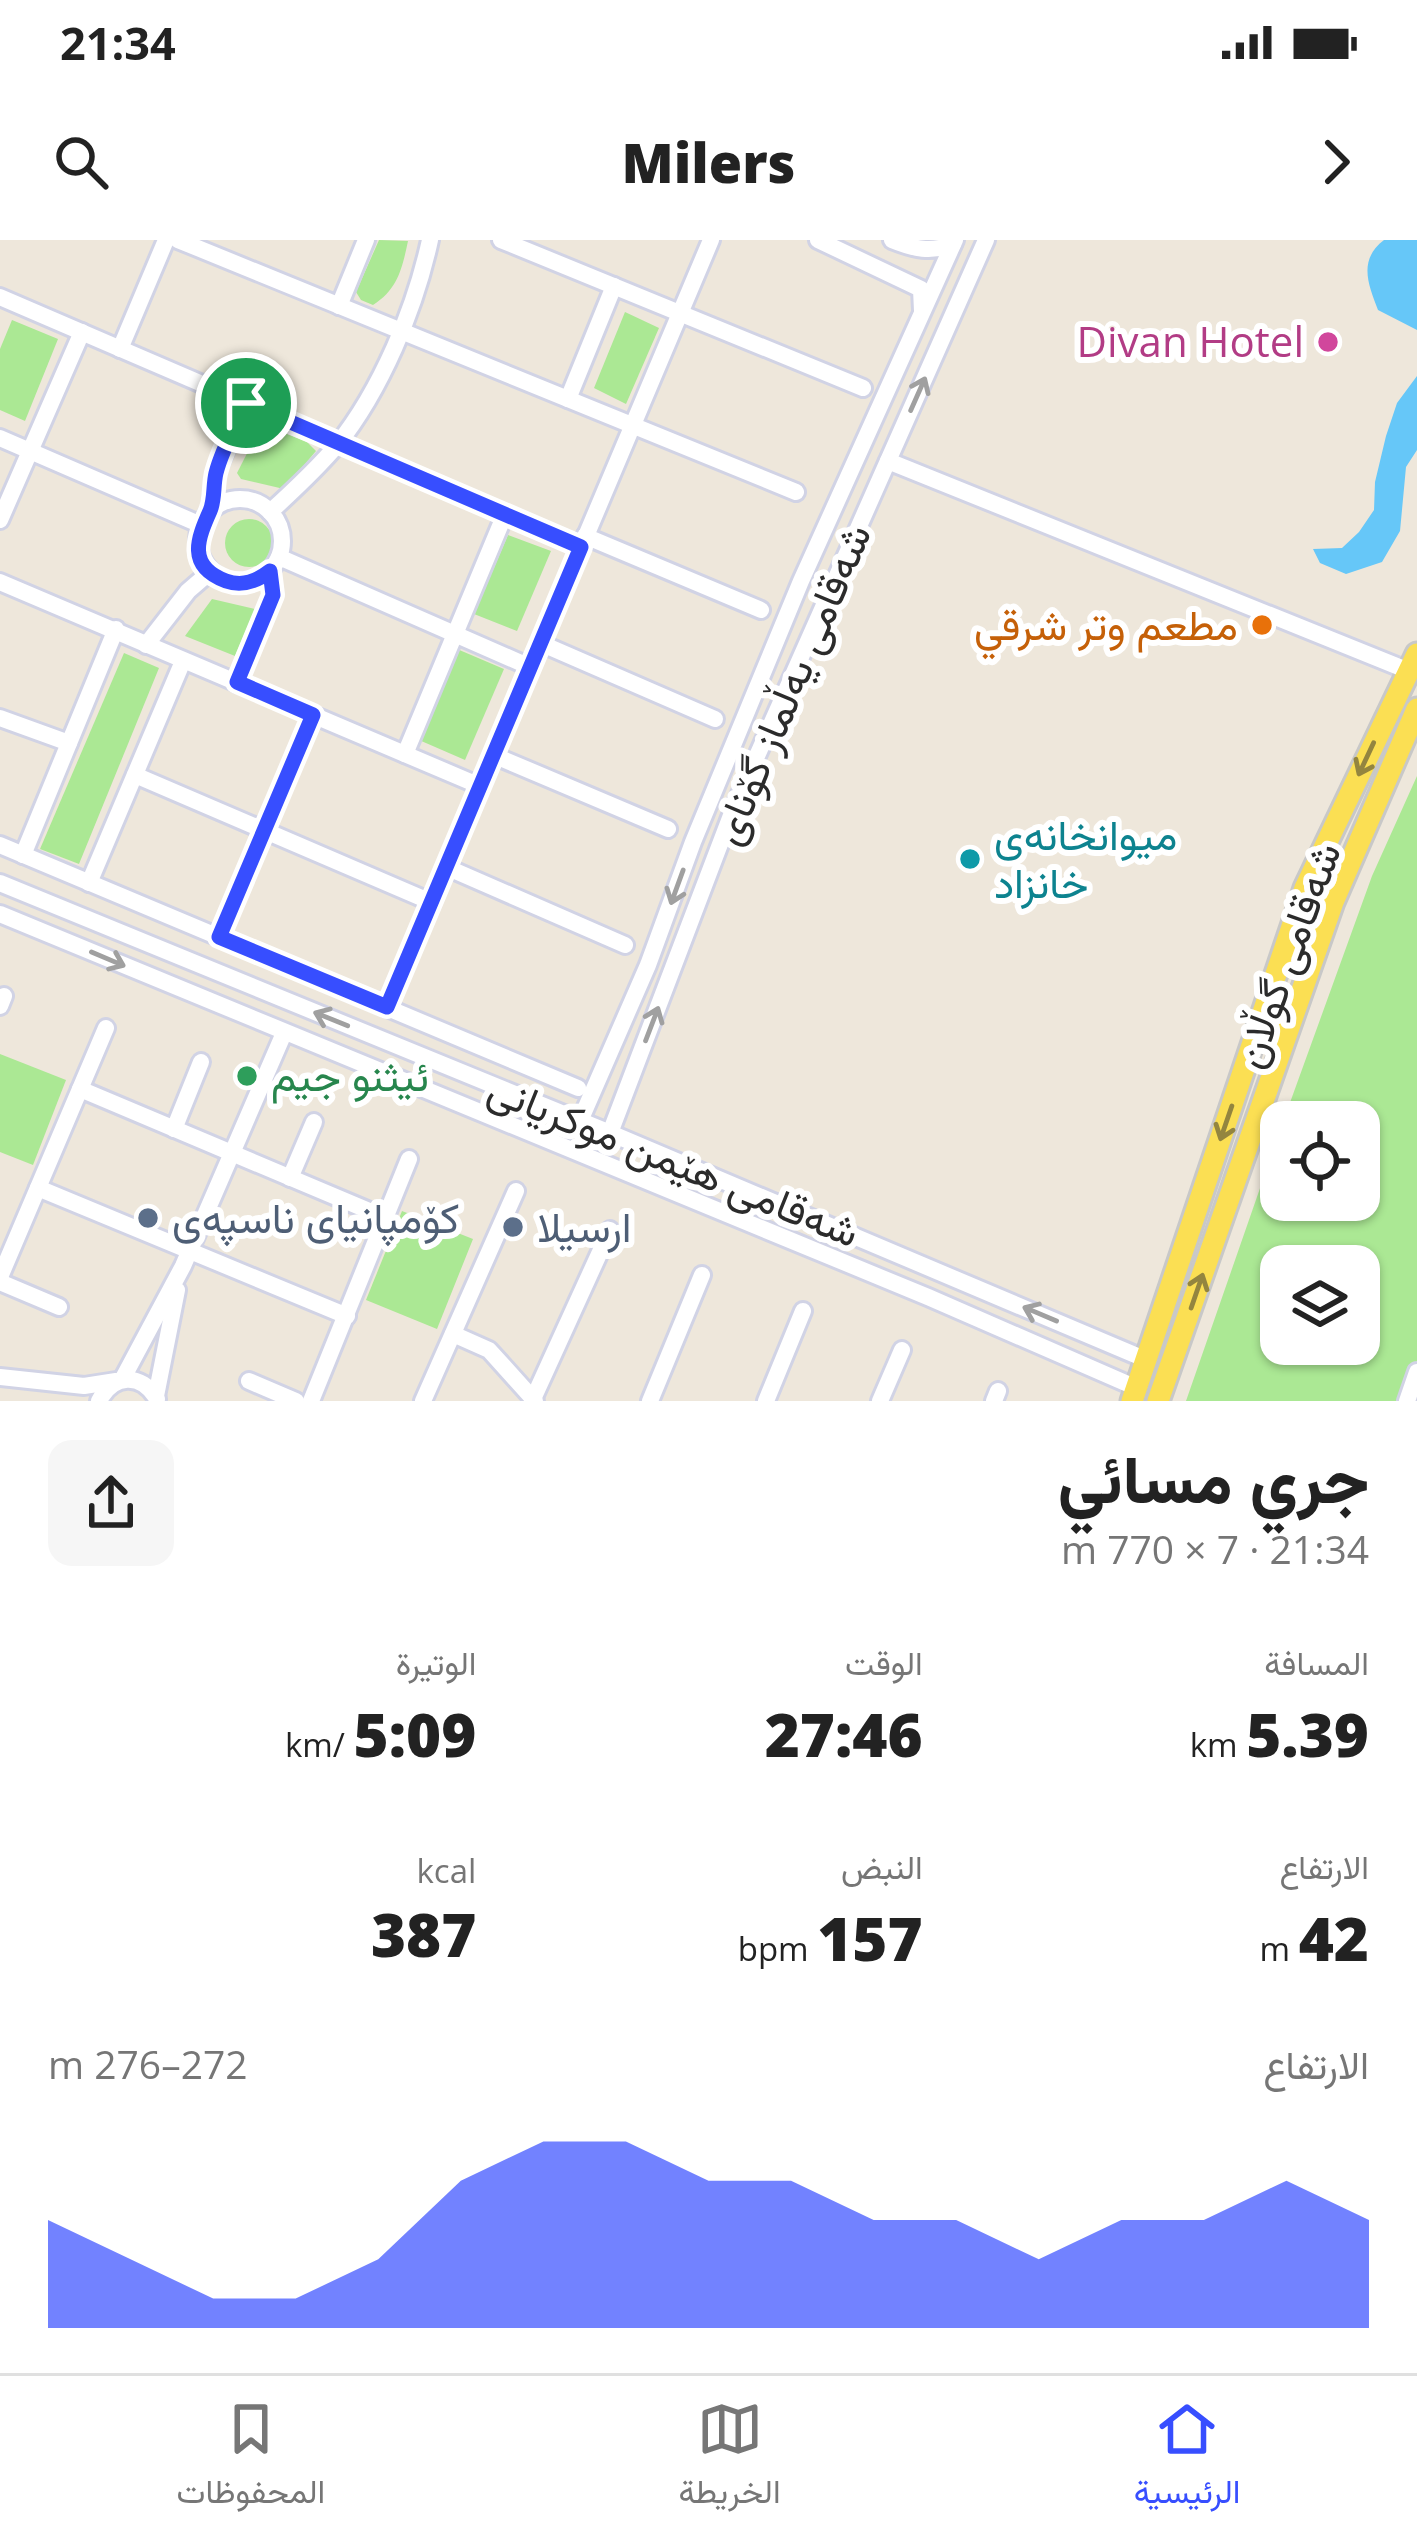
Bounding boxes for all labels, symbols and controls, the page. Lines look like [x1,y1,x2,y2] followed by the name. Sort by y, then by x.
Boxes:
[60,12,176,73] text: 21:34
[622,125,795,199] text: Milers
[48,129,114,195] icon: search
[1303,129,1369,195] icon: forward
[1077,312,1304,369] place label: Divan Hotel
[1315,329,1341,355] marker: Divan Hotel
[195,352,297,454] pin
[213,370,279,436] icon: arrive
[909,377,931,413] one-way arrow
[696,514,883,853] street label: شەقامی یەڵماز گۆنای
[974,595,1238,660] place label: مطعم وتر شرقي
[1249,612,1275,638] marker: مطعم وتر شرقي
[1353,740,1375,776] one-way arrow
[994,805,1177,910] place label: میوانخانەی خانزاد
[1218,834,1353,1075] street label: شەقامی گوڵان
[957,846,983,872] marker: میوانخانەی خانزاد
[664,868,686,905] one-way arrow
[89,950,126,971] one-way arrow
[642,1006,664,1043] one-way arrow
[313,1007,350,1028] one-way arrow
[271,1046,429,1104] place label: ئيثنو جيم
[481,1058,869,1259] street label: شەقامی هێمن موکریانی
[234,1063,260,1089] marker: ئيثنو جيم
[1260,1101,1380,1365] map controls
[1260,1101,1380,1221] button: locate
[1213,1103,1235,1141] one-way arrow
[172,1188,459,1247] place label: کۆمپانیای ناسپەی
[537,1197,632,1254] place label: ارسيلا
[135,1205,161,1231] marker: کۆمپانیای ناسپەی
[500,1214,526,1240] marker: ارسيلا
[1260,1245,1380,1365] button: layers
[1188,1273,1209,1310] one-way arrow
[1022,1302,1059,1323] one-way arrow
[1058,1432,1369,1522] text: جري مسائي
[48,1440,174,1566] button: share
[1061,1522,1369,1575] text: 21:34 · 7 × 770 m
[396,1640,476,1685] text: الوتيرة
[845,1640,923,1685] text: الوقت
[1264,1640,1369,1685] text: المسافة
[354,1693,476,1775] text: 5:09
[765,1693,923,1775] text: 27:46
[1246,1693,1369,1775] text: 5.39
[285,1722,354,1767] text: /km
[1190,1722,1246,1767] text: km
[841,1844,923,1889] text: النبض
[1279,1844,1369,1889] text: الارتفاع
[417,1848,476,1893] text: kcal
[371,1893,476,1975] text: 387
[817,1897,923,1979] text: 157
[1299,1897,1369,1979] text: 42
[738,1926,817,1971] text: bpm
[1260,1926,1299,1971] text: m
[48,2037,248,2090] text: 272–276 m
[1263,2037,1369,2090] text: الارتفاع
[177,2396,325,2521] tab: المحفوظات
[678,2396,781,2521] tab: الخريطة
[1134,2396,1240,2521] tab: الرئيسية

